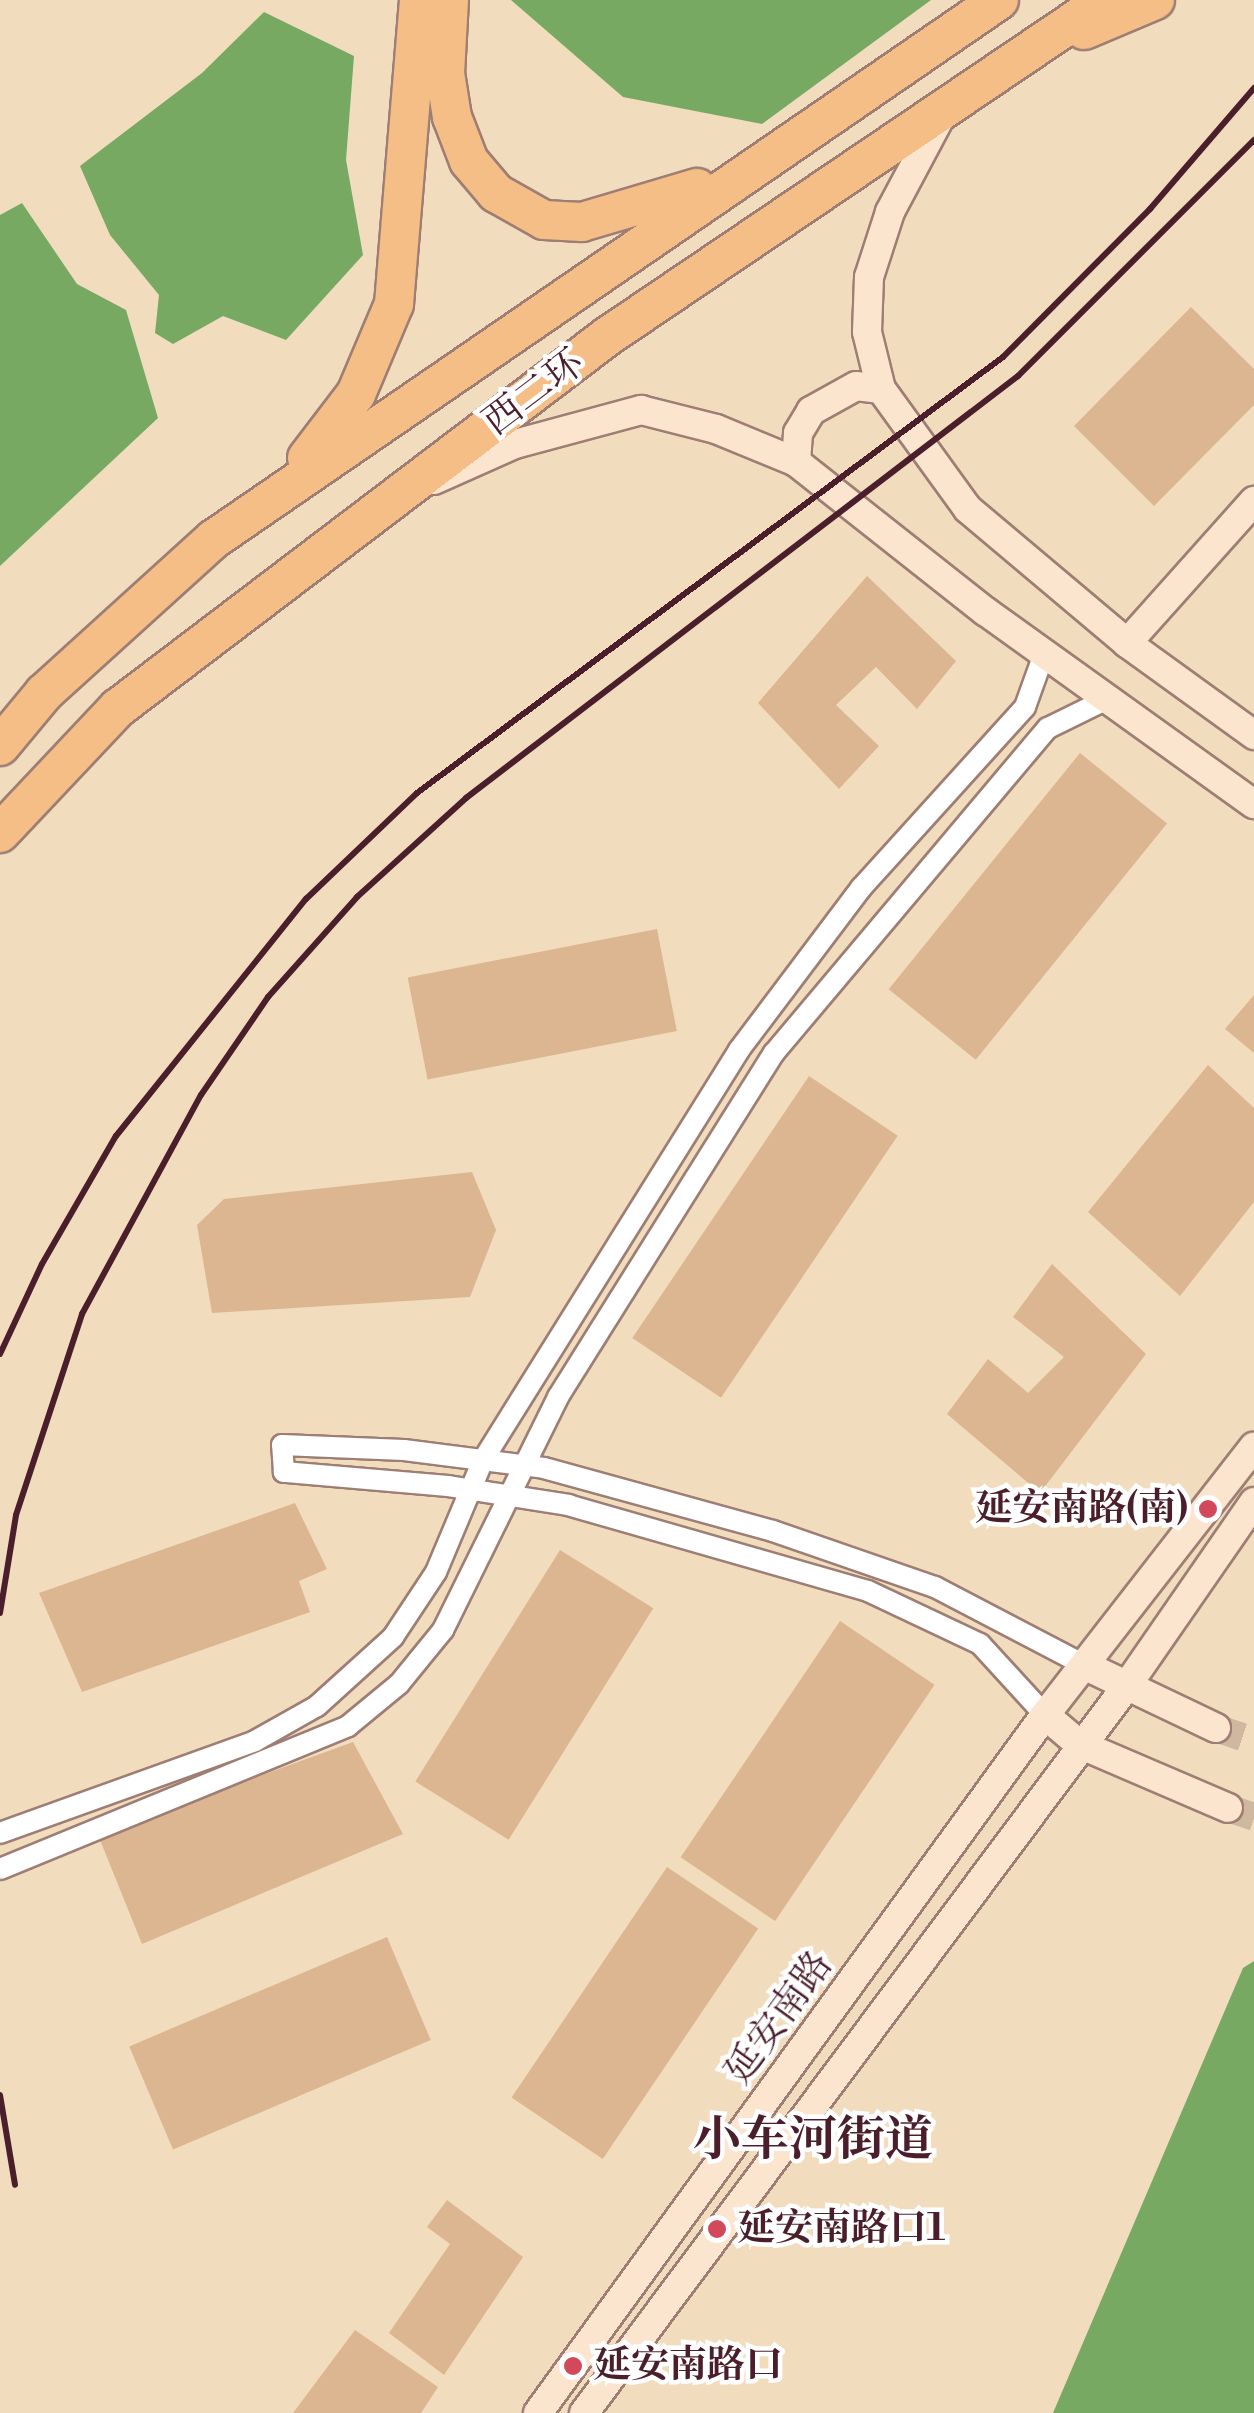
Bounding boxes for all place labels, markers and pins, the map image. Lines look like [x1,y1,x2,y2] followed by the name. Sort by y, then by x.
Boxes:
[975,1486,1188,1532] place label: 延安南路(南)
[1197,1498,1219,1520] marker: 延安南路(南)
[737,2206,945,2252] place label: 延安南路口1
[706,2218,728,2240] marker: 延安南路口1
[593,2343,783,2389] place label: 延安南路口
[562,2355,584,2377] marker: 延安南路口

